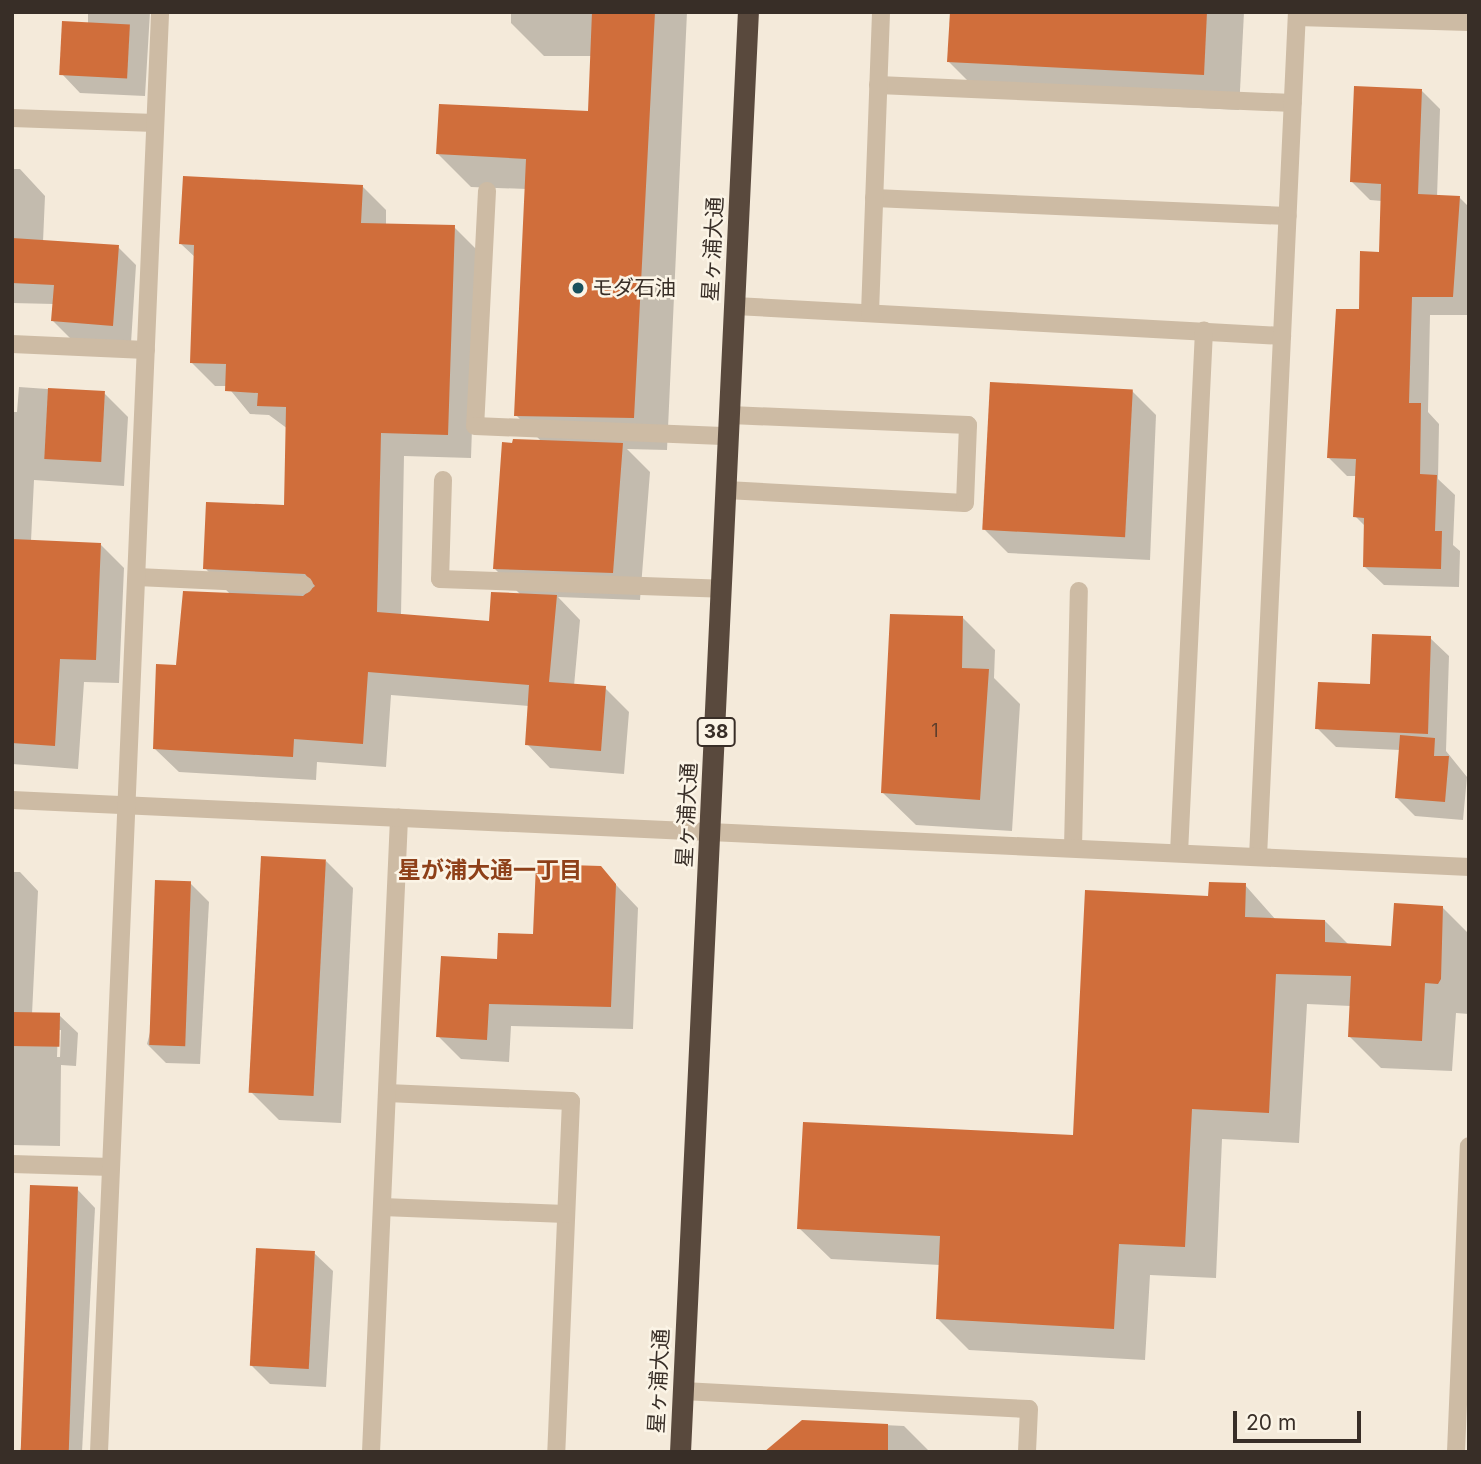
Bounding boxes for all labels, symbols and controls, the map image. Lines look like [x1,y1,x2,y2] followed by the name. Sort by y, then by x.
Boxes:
[698,196,728,302] street label: 星ヶ浦大通
[592,275,676,301] place label: モダ石油
[570,280,586,296] marker: モダ石油
[695,716,737,748] road number: 38
[931,720,939,742] house number: 1
[672,762,702,868] street label: 星ヶ浦大通
[398,856,582,884] district label: 星が浦大通一丁目
[644,1328,674,1434] street label: 星ヶ浦大通
[1236,1398,1364,1442] scale bar
[1246,1410,1296,1435] text: 20 m

